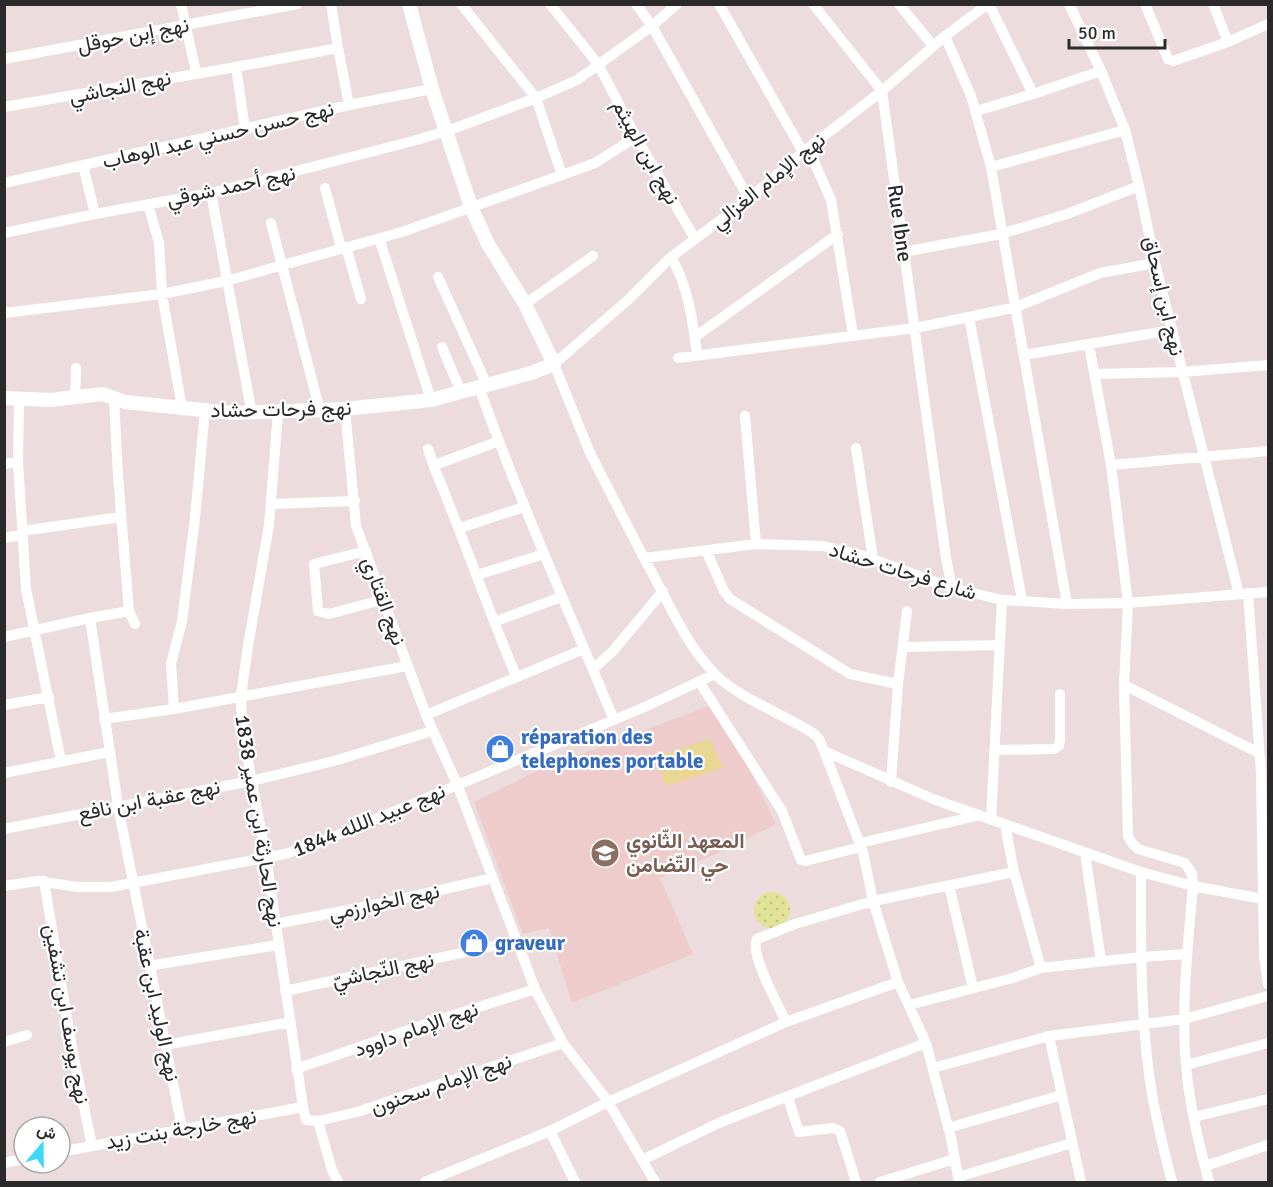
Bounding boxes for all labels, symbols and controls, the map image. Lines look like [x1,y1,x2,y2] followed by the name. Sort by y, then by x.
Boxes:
[75,11,191,60] street label: نهج إبن حوقل
[1069,12,1165,50] scale bar
[1078,22,1116,44] text: 50 m
[67,64,174,114] street label: نهج النجاشي
[606,95,686,210] street label: نهج ابن الهيثم
[100,96,337,178] street label: نهج حسن حسني عبد الوهاب
[705,127,833,238] street label: نهج الإمام الغزالي
[164,160,299,216] street label: نهج أحمد شوقي
[882,183,918,263] street label: Rue Ibne
[1137,234,1190,359] street label: نهج ابن إسحاق
[210,395,352,424] street label: نهج فرحات حشاد
[826,536,980,607] street label: شارع فرحات حشاد
[352,553,412,650] street label: نهج القتاري
[228,713,289,929] street label: نهج الحارثة ابن عمير 1838
[520,724,703,774] place label: réparation des telephones portable
[484,733,516,765] shop icon: réparation des telephones portable
[76,773,222,828] street label: نهج عقبة ابن نافع
[289,778,449,863] street label: نهج عبيد اللله 1844
[626,828,745,882] place label: المعهد الثّانوي حي التّضامن
[589,837,621,869] school or university icon: المعهد الثّانوي حي التّضامن
[326,878,443,930] street label: نهج الخوارزمي
[37,922,96,1106] street label: نهج يوسف ابن تشفين
[127,926,186,1084] street label: نهج الوليد ابن عقبة
[458,927,490,959] shop icon: graveur
[495,930,566,956] place label: graveur
[330,947,437,997] street label: نهج النّجاشيّ
[350,996,482,1063] street label: نهج الإمام داوود
[367,1048,515,1121] street label: نهج الإمام سحنون
[104,1103,259,1156] street label: نهج خارجة بنت زيد
[12,1115,72,1175] north arrow
[34,1119,59,1145] text: ش

